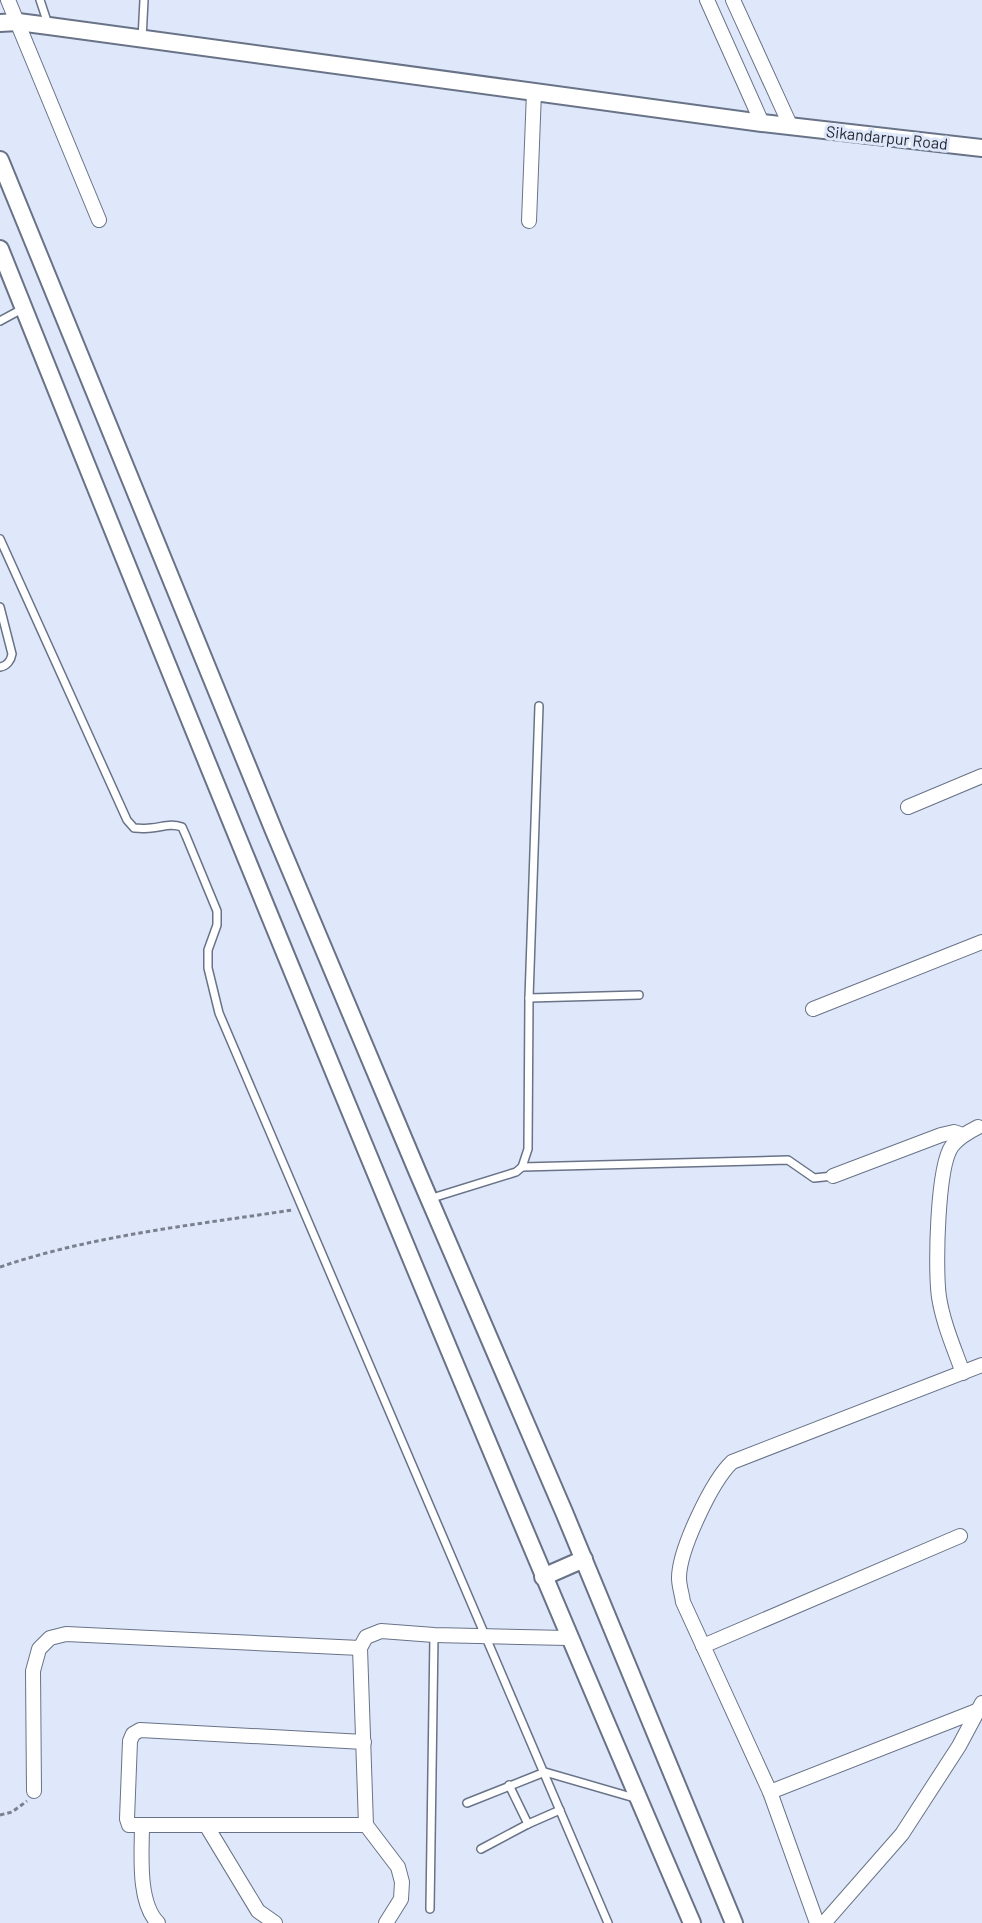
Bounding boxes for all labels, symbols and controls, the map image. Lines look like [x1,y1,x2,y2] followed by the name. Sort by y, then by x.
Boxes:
[825,121,949,153] street label: Sikandarpur Road

